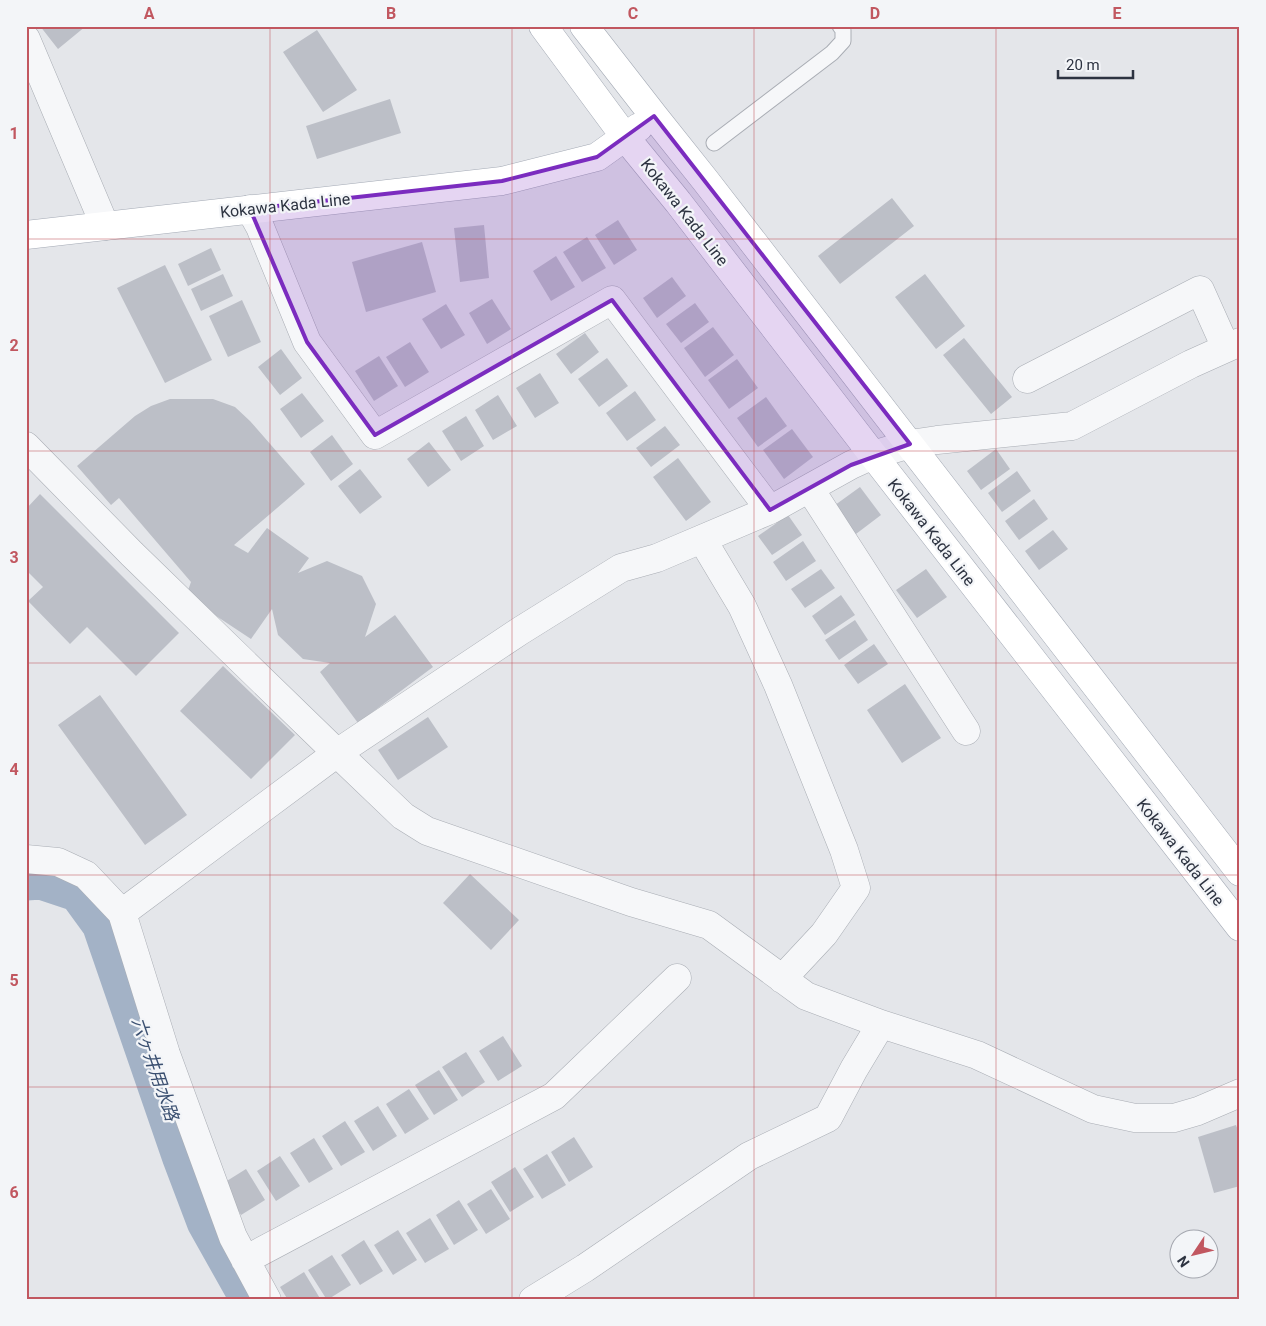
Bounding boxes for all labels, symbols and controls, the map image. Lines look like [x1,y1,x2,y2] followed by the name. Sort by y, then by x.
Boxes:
[144,4,155,23] text: A
[386,4,396,23] text: B
[628,4,638,23] text: C
[870,4,880,23] text: D
[1113,4,1122,23] text: E
[1058,48,1134,80] scale bar
[1066,56,1100,74] text: 20 m
[9,124,19,143] text: 1
[637,155,732,270] street label: Kokawa Kada Line
[219,189,351,222] street label: Kokawa Kada Line
[9,336,19,355] text: 2
[884,475,979,590] street label: Kokawa Kada Line
[9,548,19,567] text: 3
[9,760,19,779] text: 4
[1133,795,1228,910] street label: Kokawa Kada Line
[9,971,19,990] text: 5
[128,1014,184,1125] water label: 六ヶ井用水路
[9,1183,19,1202] text: 6
[1168,1228,1218,1278] north arrow
[1174,1253,1193,1270] text: N

